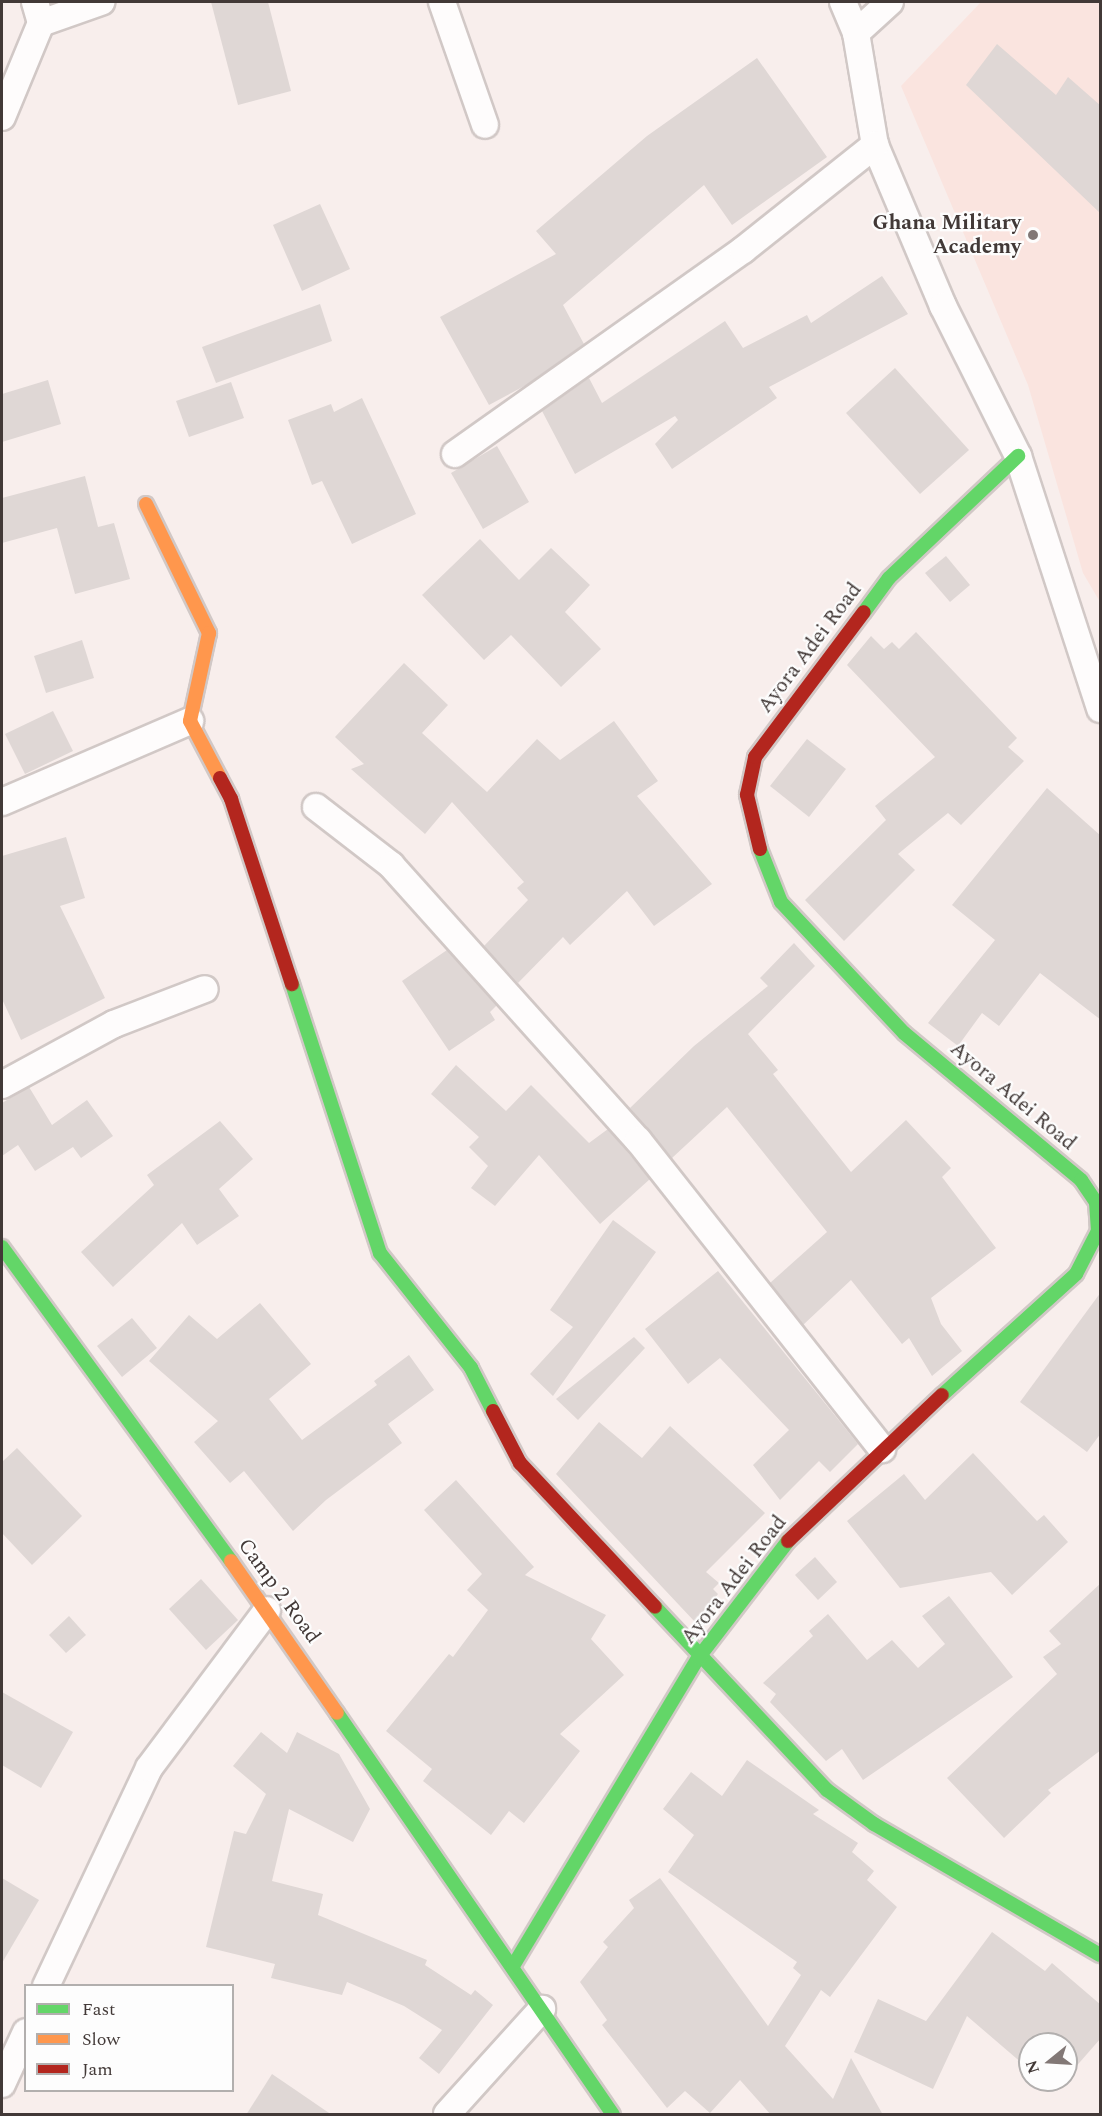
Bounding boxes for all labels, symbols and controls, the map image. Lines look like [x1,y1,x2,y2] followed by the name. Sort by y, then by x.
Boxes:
[873,210,1021,260] place label: Ghana Military Academy
[1026,228,1040,242] marker: Ghana Military Academy
[753,578,867,718] street label: Ayora Adei Road
[945,1036,1081,1156] street label: Ayora Adei Road
[676,1510,792,1650] street label: Ayora Adei Road
[232,1534,326,1648] street label: Camp 2 Road
[24,1984,234,2092] legend
[82,1996,115,2023] text: Fast
[82,2026,120,2053] text: Slow
[1018,2032,1078,2092] north arrow
[82,2056,113,2083] text: Jam
[1019,2057,1046,2077] text: N

